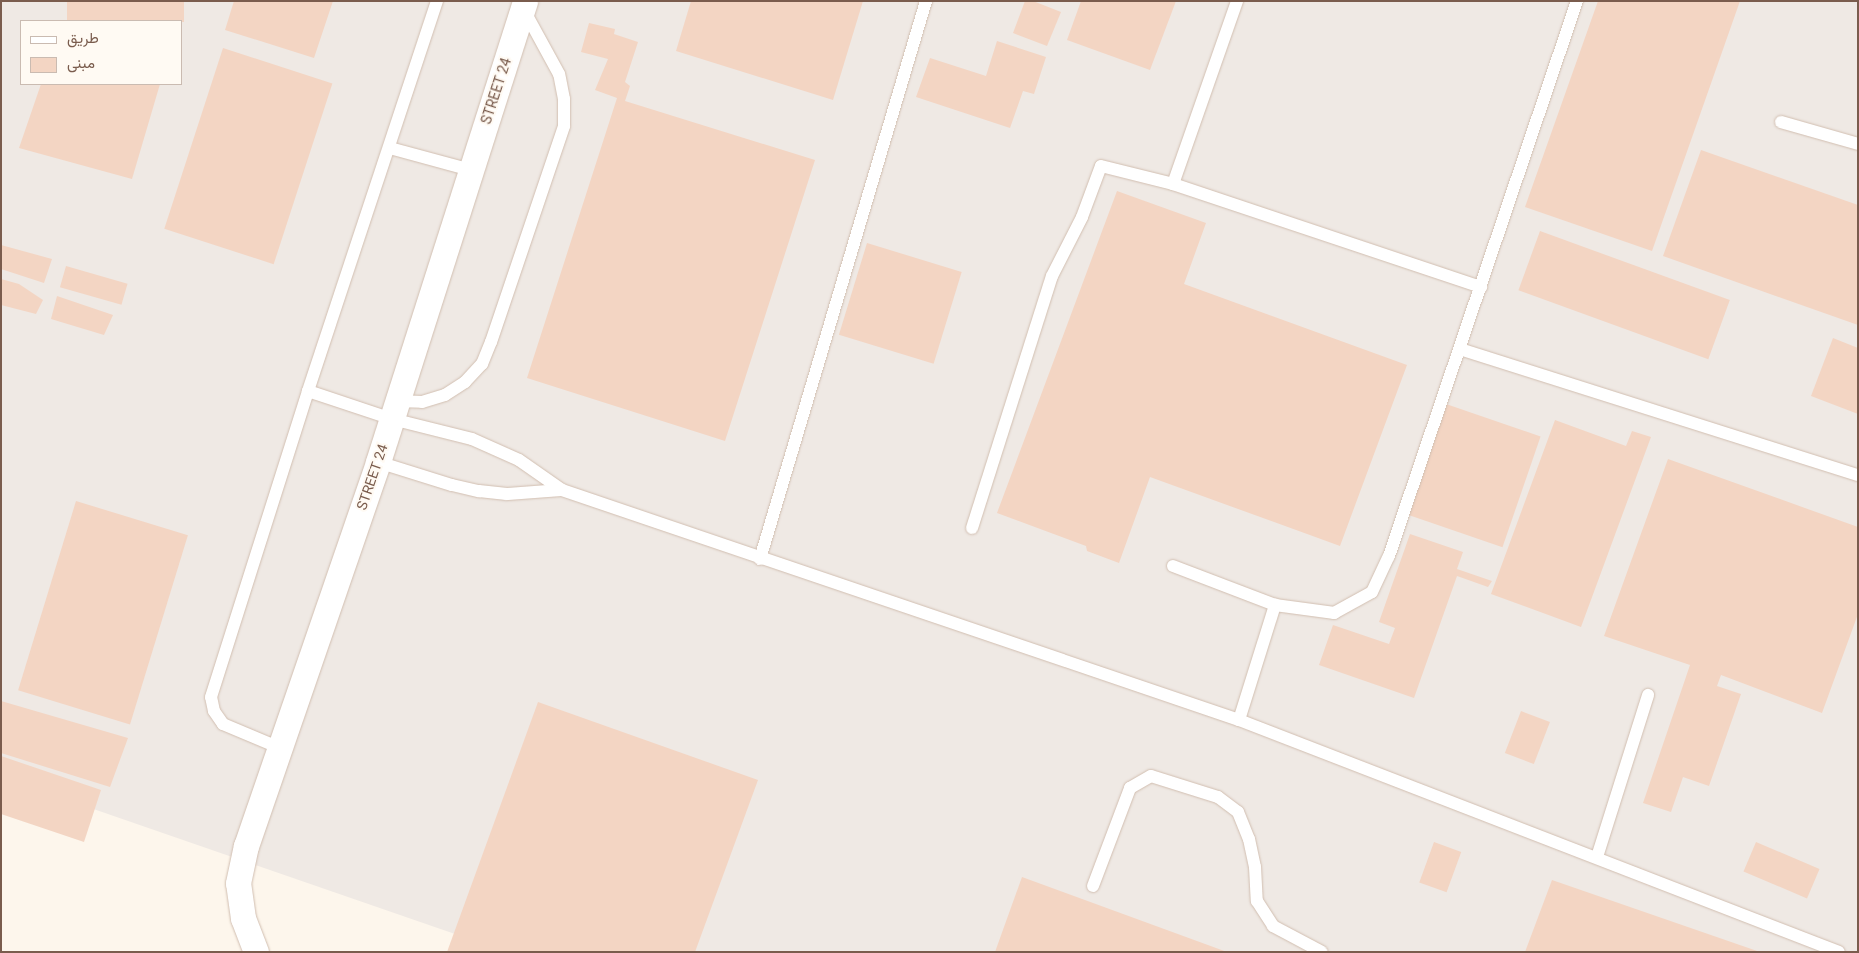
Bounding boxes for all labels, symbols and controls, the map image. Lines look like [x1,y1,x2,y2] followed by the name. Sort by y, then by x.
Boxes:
[20,20,182,85] legend
[67,29,99,47] text: طريق
[67,54,95,72] text: مبنى
[477,56,515,126] street label: STREET 24
[353,442,391,512] street label: STREET 24

